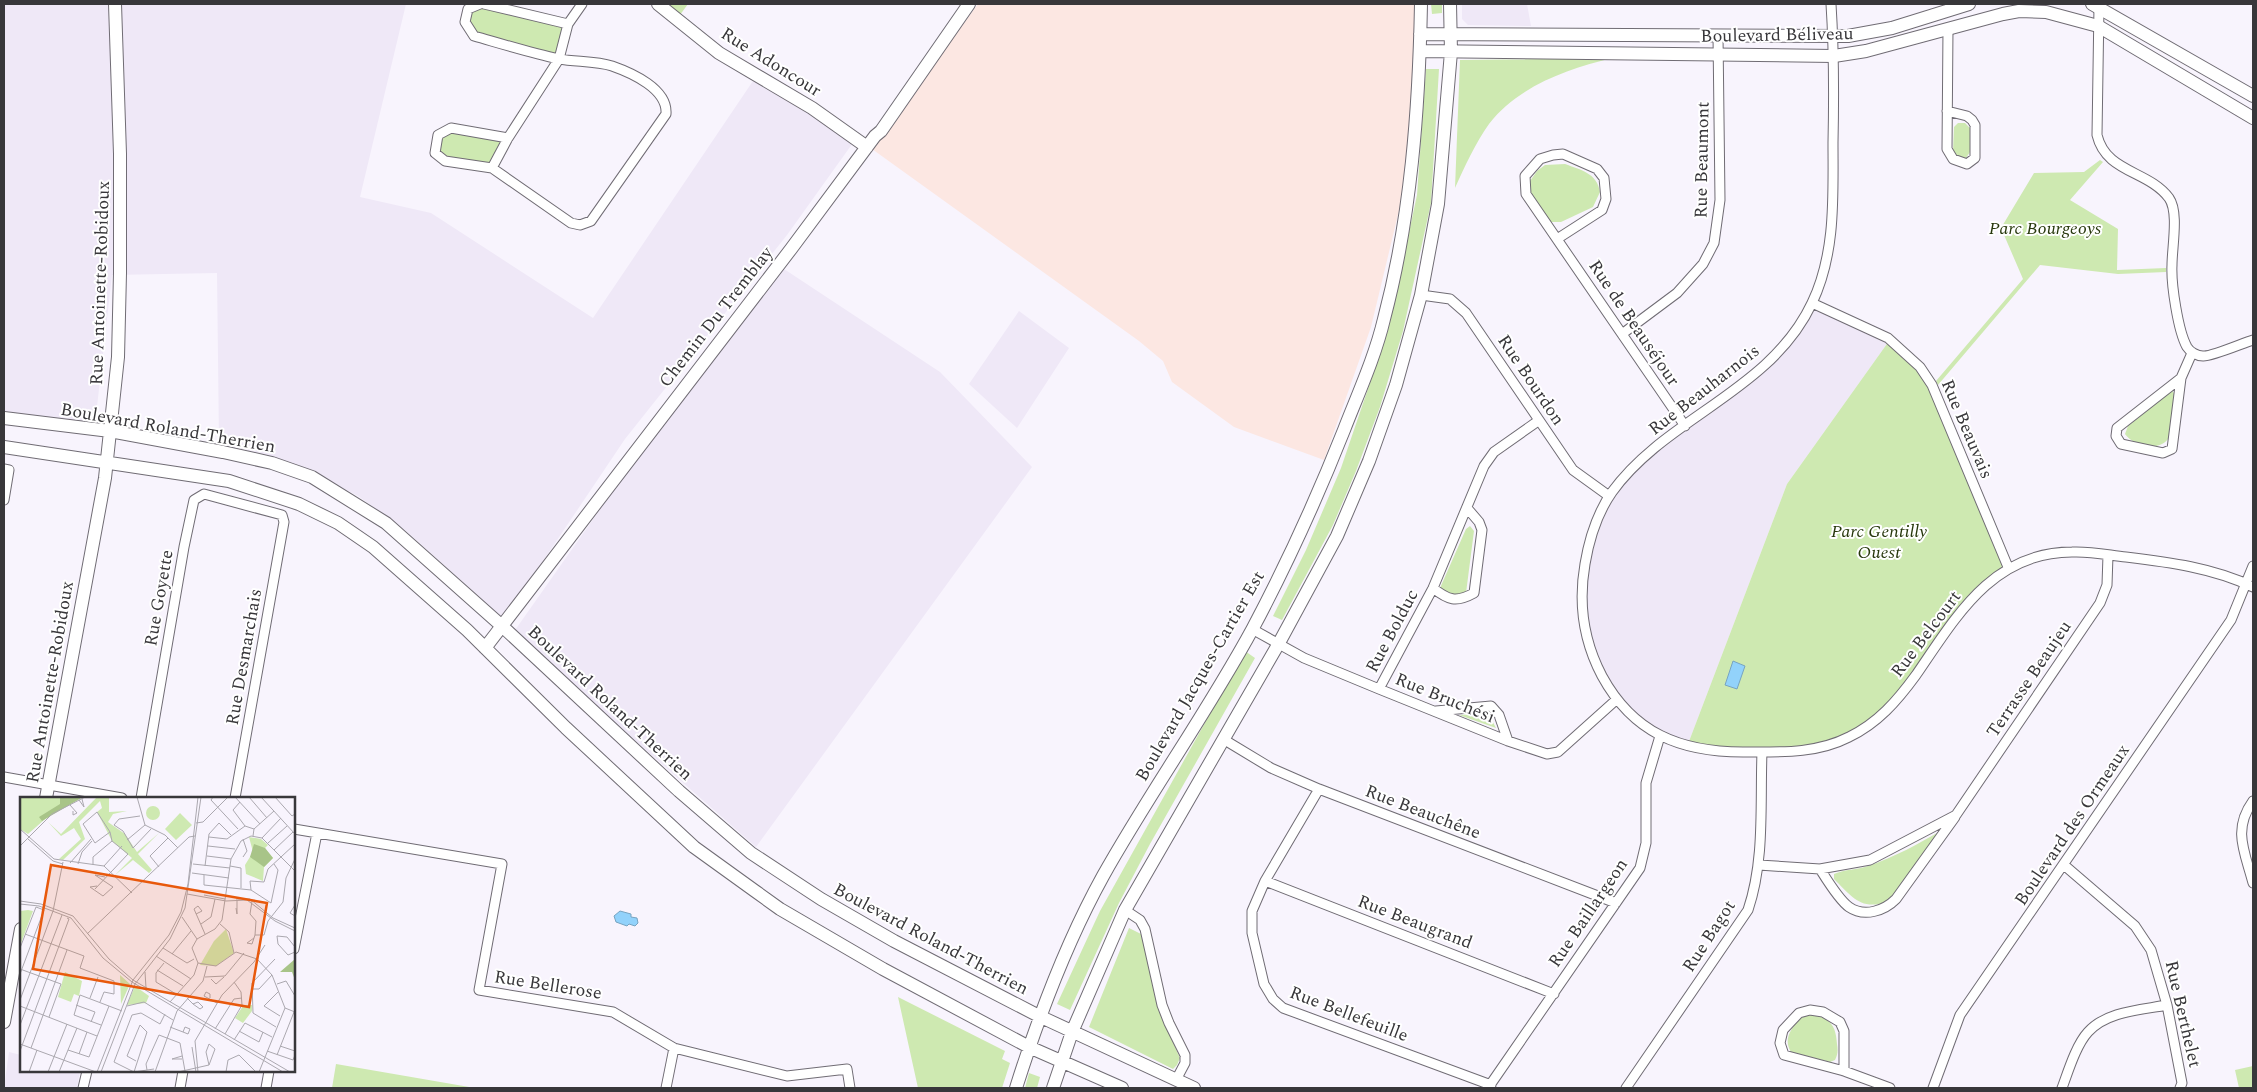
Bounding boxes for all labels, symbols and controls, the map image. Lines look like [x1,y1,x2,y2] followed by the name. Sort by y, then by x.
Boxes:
[715,20,827,104] street label: Rue Adoncour
[1700,20,1854,50] street label: Boulevard Béliveau
[1687,101,1717,219] street label: Rue Beaumont
[83,180,117,386] street label: Rue Antoinette-Robidoux
[1989,215,2102,242] park label: Parc Bourgeoys
[652,240,781,393] street label: Chemin Du Tremblay
[1582,254,1686,392] street label: Rue de Beauséjour
[1491,329,1571,431] street label: Rue Bourdon
[1643,338,1765,442] street label: Rue Beauharnois
[1934,375,2000,483] street label: Rue Beauvais
[58,396,278,460] street label: Boulevard Roland-Therrien
[1831,518,1927,566] park label: Parc Gentilly Ouest
[137,548,181,648] street label: Rue Goyette
[1128,566,1272,786] street label: Boulevard Jacques-Cartier Est
[19,579,81,785] street label: Rue Antoinette-Robidoux
[1359,584,1425,678] street label: Rue Bolduc
[1884,585,1968,683] street label: Rue Belcourt
[219,587,269,727] street label: Rue Desmarchais
[1980,615,2078,743] street label: Terrasse Beaujeu
[521,619,699,787] street label: Boulevard Roland-Therrien
[1391,666,1499,730] street label: Rue Bruchési
[2008,739,2136,911] street label: Boulevard des Ormeaux
[1361,778,1485,846] street label: Rue Beauchêne
[20,797,295,1072] inset map
[1541,853,1635,973] street label: Rue Baillargeon
[829,876,1033,1002] street label: Boulevard Roland-Therrien
[1354,888,1476,956] street label: Rue Beaugrand
[1675,894,1743,978] street label: Rue Bagot
[2158,958,2208,1070] street label: Rue Berthelet
[492,963,604,1007] street label: Rue Bellerose
[1286,979,1412,1049] street label: Rue Bellefeuille

